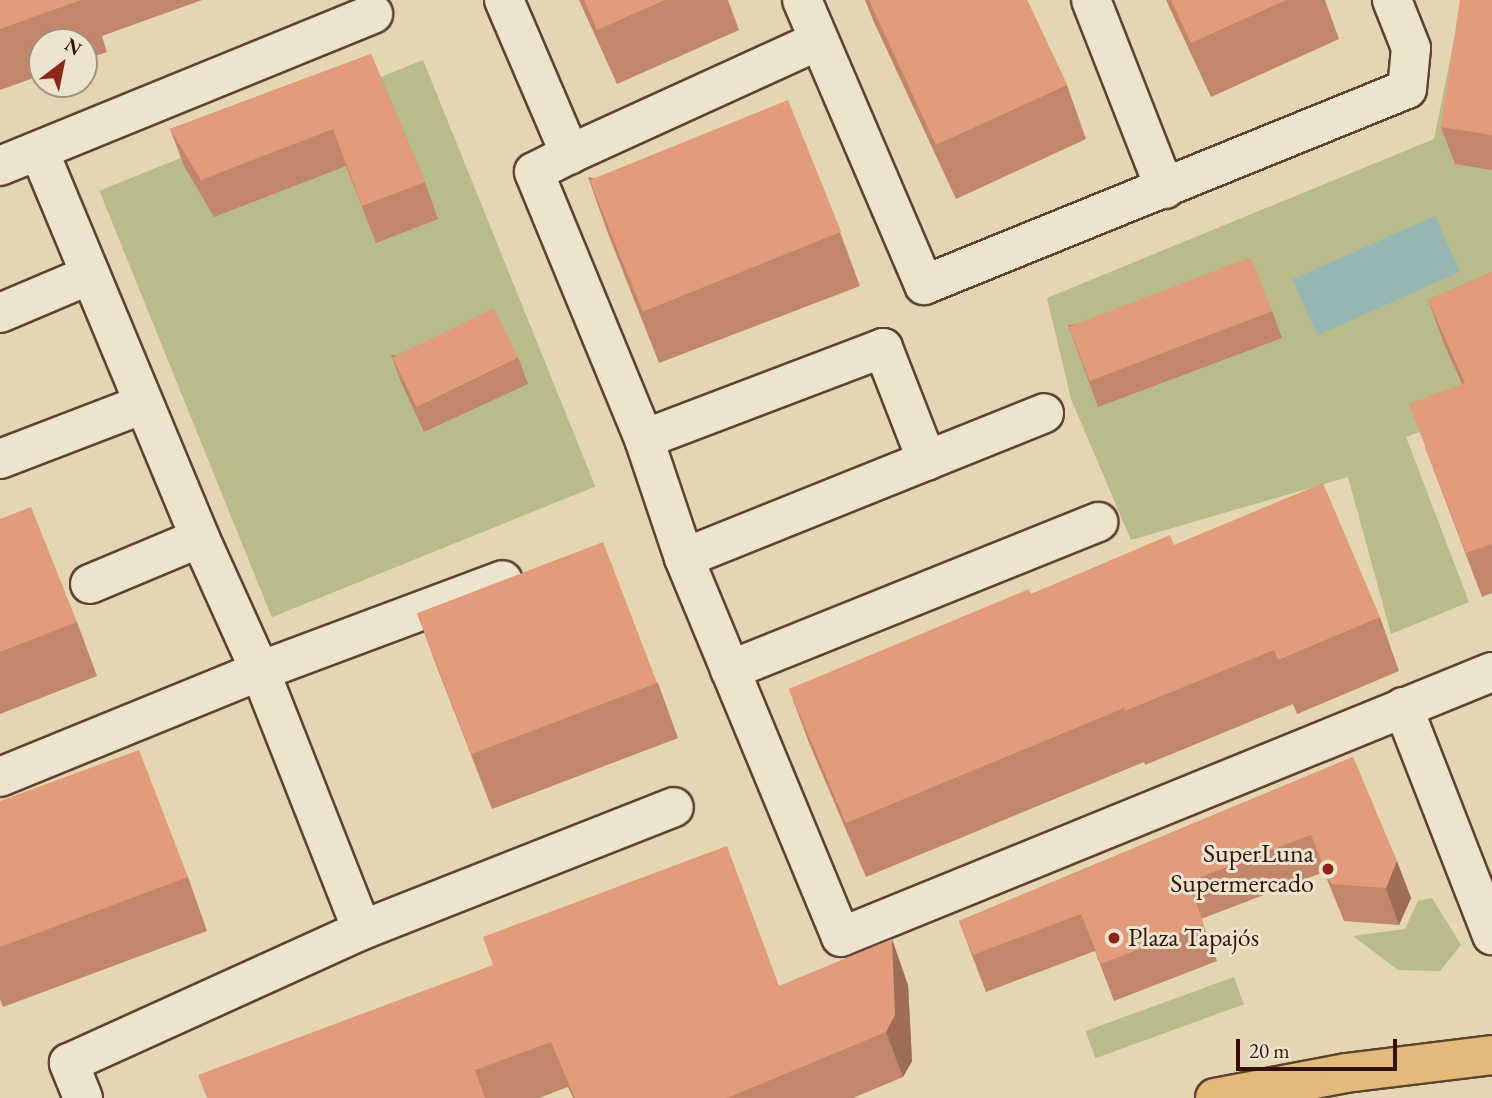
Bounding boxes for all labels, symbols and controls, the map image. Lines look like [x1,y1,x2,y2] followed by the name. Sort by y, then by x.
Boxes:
[28,28,98,98] north arrow
[60,32,86,61] text: N
[1170,838,1314,900] place label: SuperLuna Supermercado
[1320,861,1336,877] marker: SuperLuna Supermercado
[1128,922,1259,954] place label: Plaza Tapajós
[1106,930,1122,946] marker: Plaza Tapajós
[1240,1024,1401,1068] scale bar
[1249,1037,1290,1064] text: 20 m

